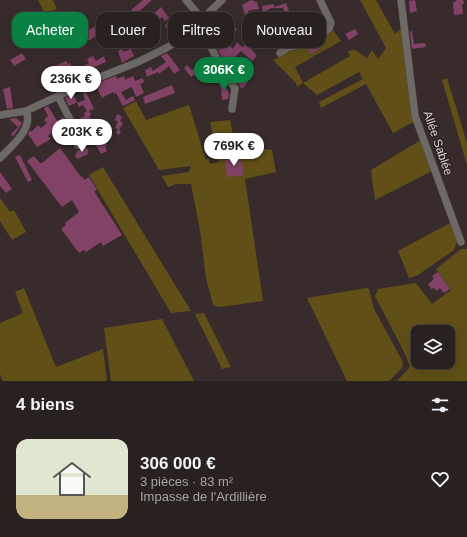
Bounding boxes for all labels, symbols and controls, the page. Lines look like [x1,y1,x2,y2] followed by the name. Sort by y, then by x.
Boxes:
[12,12,88,48] chip: Acheter
[96,12,160,48] chip: Louer
[168,12,234,48] chip: Filtres
[242,12,326,48] chip: Nouveau
[191,57,257,91] pin: 306K €
[203,62,245,77] text: 306K €
[38,66,104,100] pin: 236K €
[50,71,92,86] text: 236K €
[420,109,456,177] street label: Allée Sablée
[49,119,115,153] pin: 203K €
[61,124,103,139] text: 203K €
[201,133,267,167] pin: 769K €
[213,138,255,153] text: 769K €
[411,325,455,369] map controls
[411,325,455,369] button: layers
[429,394,451,416] icon: filters
[16,395,75,414] text: 4 biens
[140,454,216,473] text: 306 000 €
[48,455,96,503] icon: home
[429,468,451,490] icon: heart
[140,474,233,489] text: 3 pièces · 83 m²
[140,489,267,504] text: Impasse de l'Ardillière

